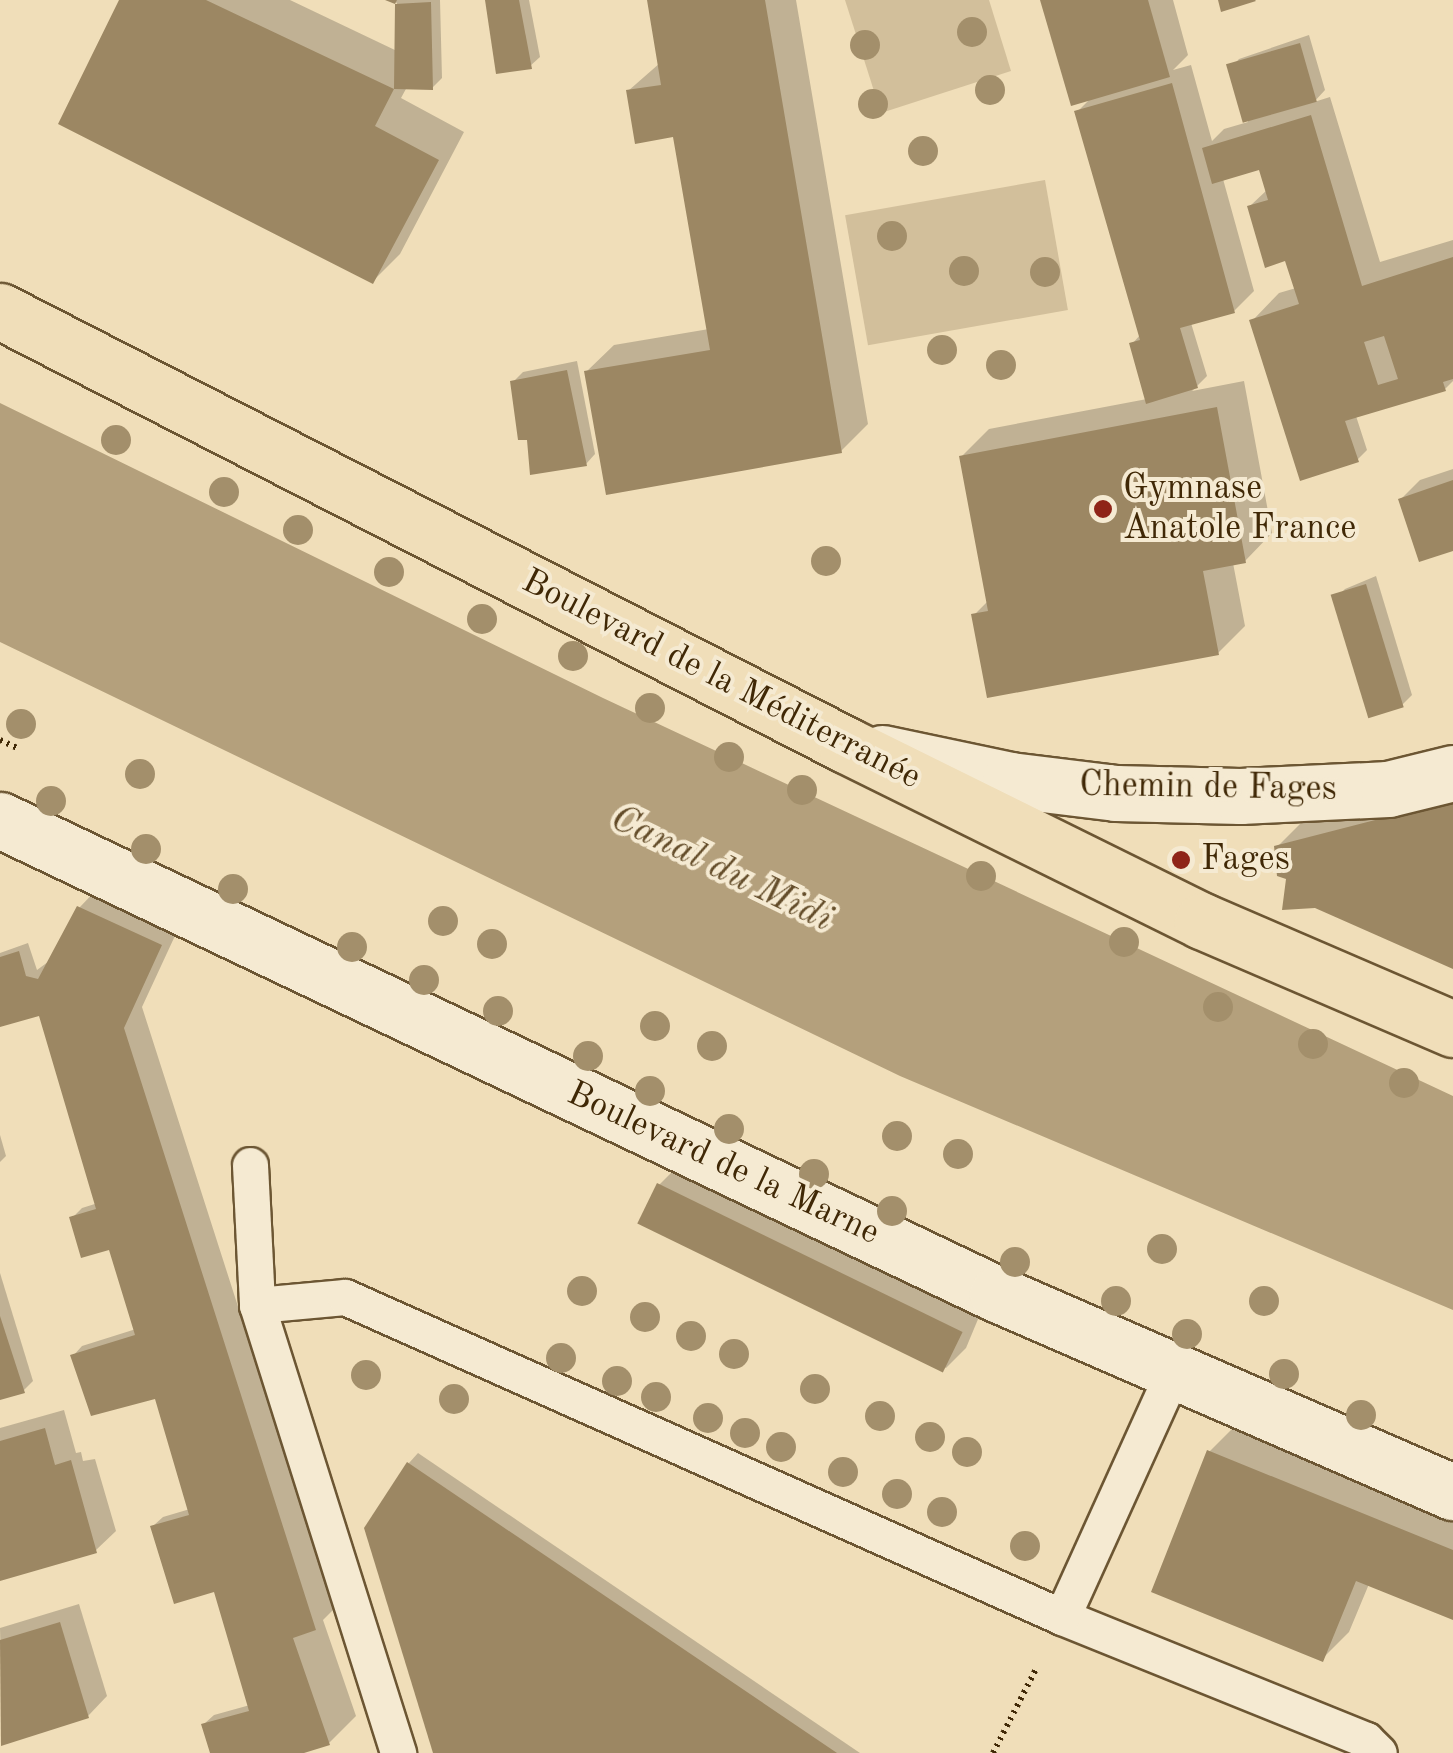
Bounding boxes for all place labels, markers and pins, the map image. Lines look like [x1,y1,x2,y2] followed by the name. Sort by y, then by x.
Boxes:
[1123,468,1356,550] place label: Gymnase Anatole France
[1092,498,1114,520] marker: Gymnase Anatole France
[1201,839,1290,881] place label: Fages
[1170,849,1192,871] marker: Fages

